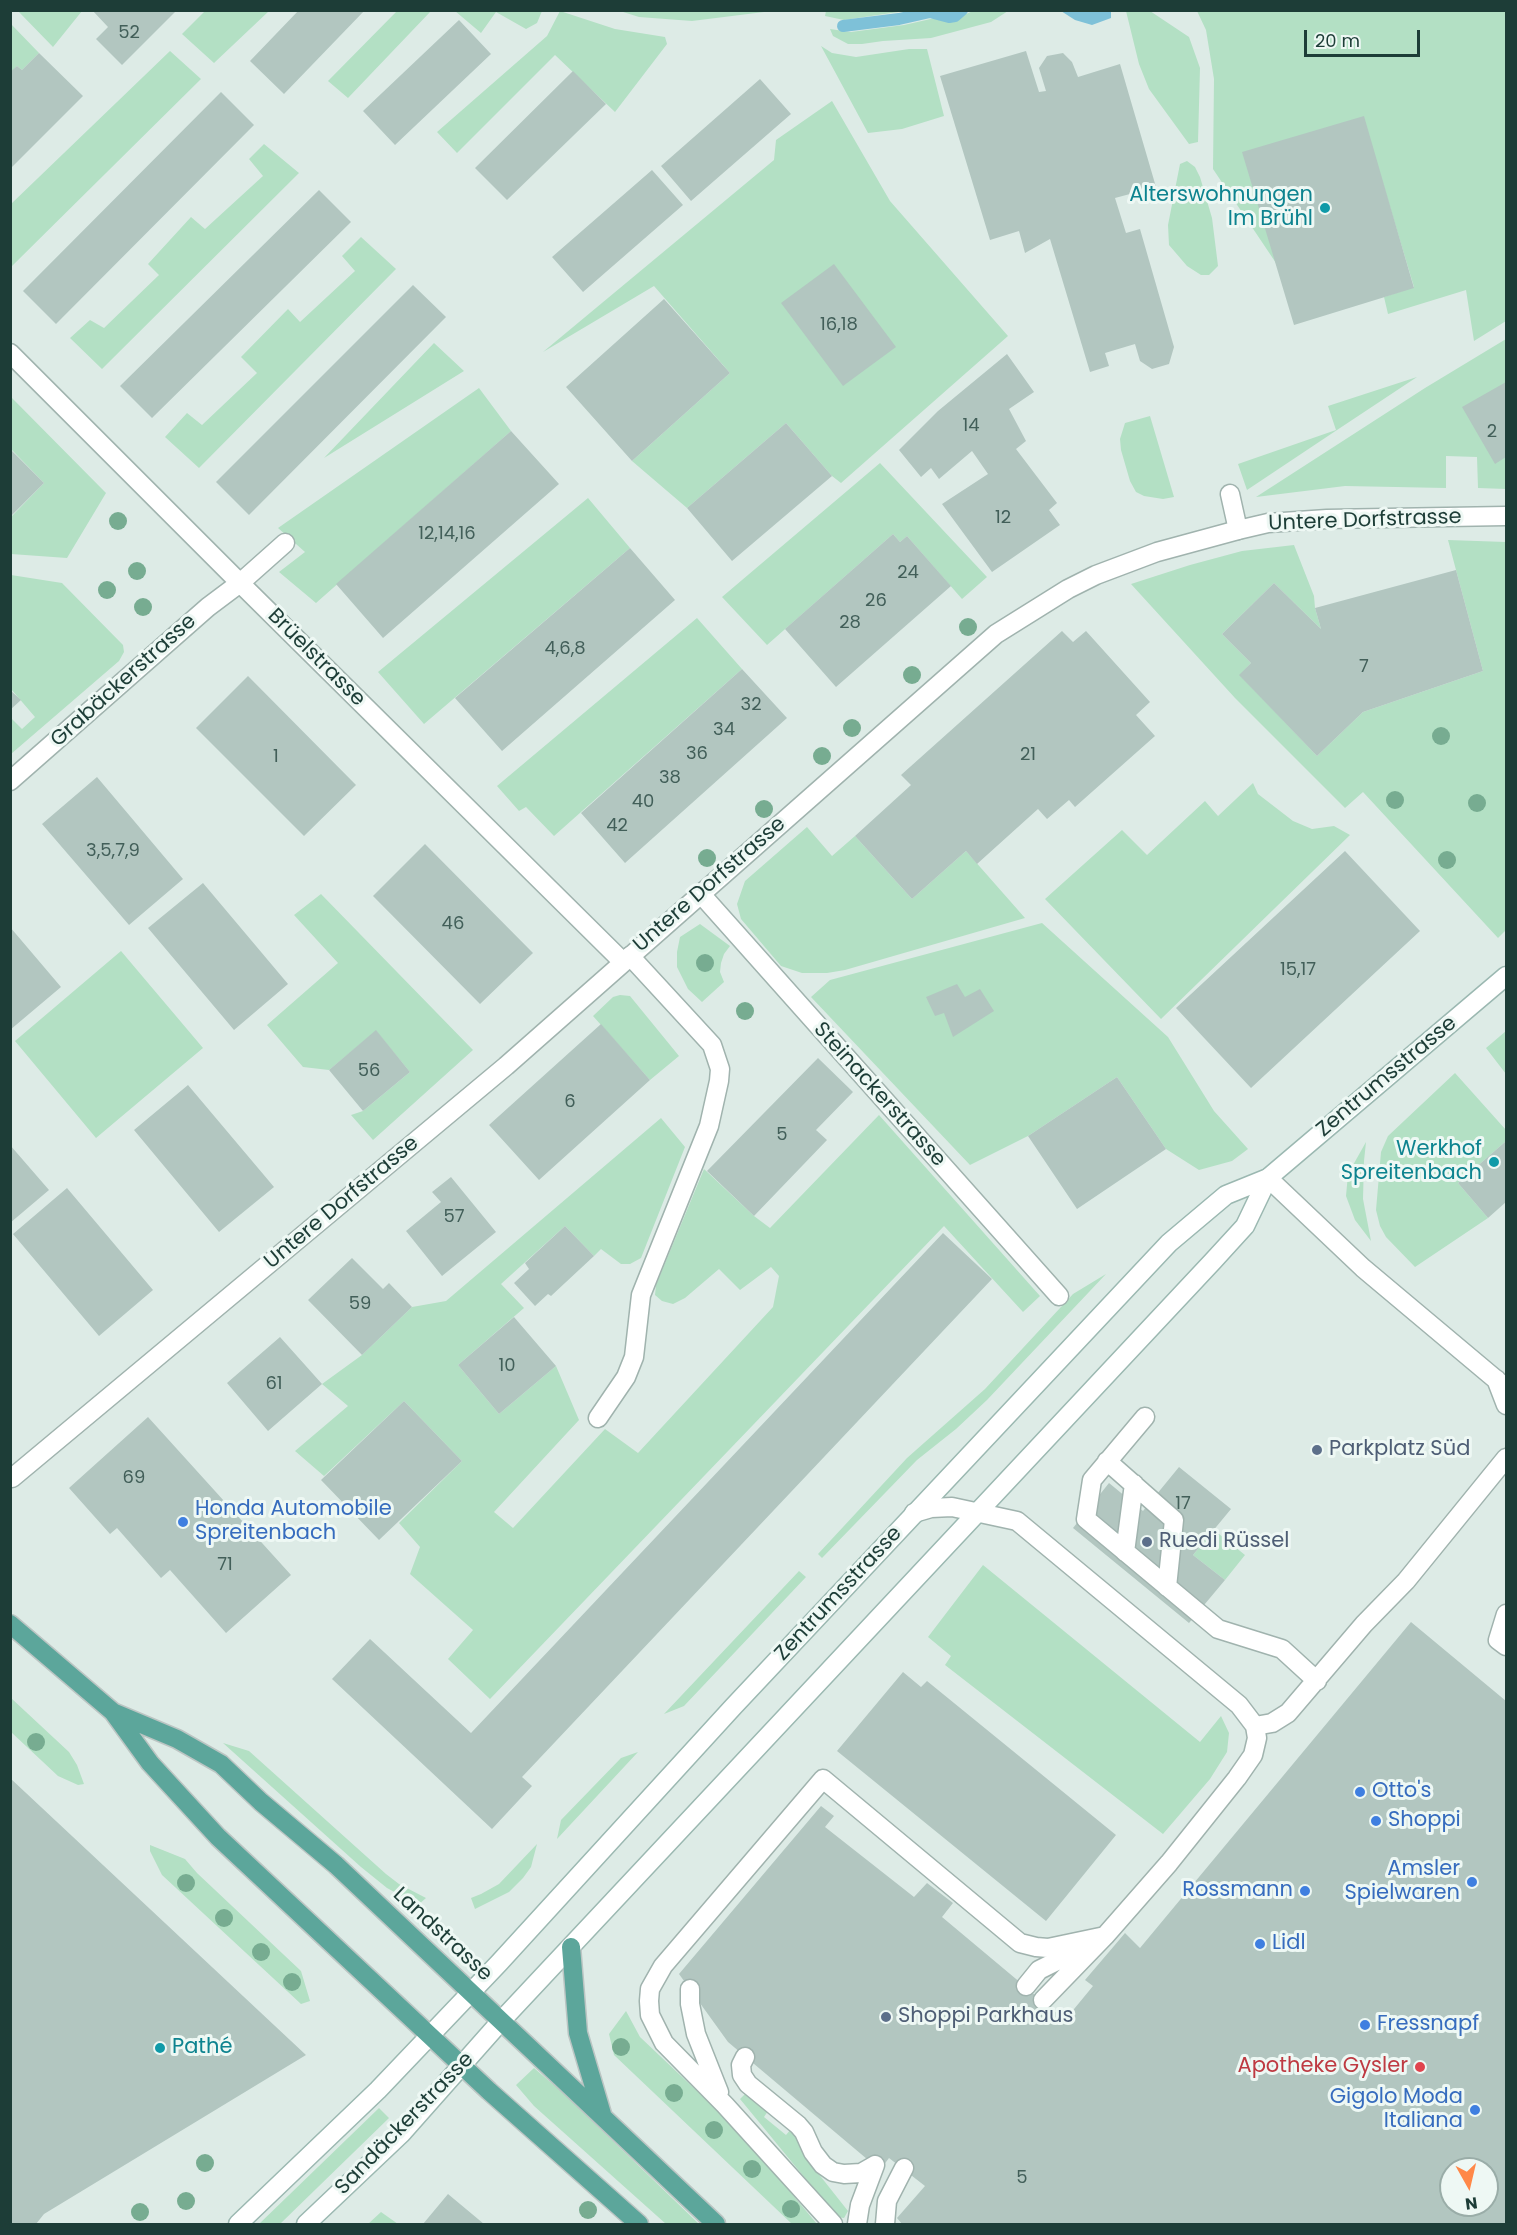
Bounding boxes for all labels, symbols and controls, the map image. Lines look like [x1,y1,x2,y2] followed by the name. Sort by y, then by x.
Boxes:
[1307,18,1422,56] scale bar
[118,22,140,44] house number: 52
[1315,28,1360,53] text: 20 m
[1129,183,1313,233] place label: Alterswohnungen Im Brühl
[1318,201,1332,215] marker: Alterswohnungen Im Brühl
[820,314,858,336] house number: 16,18
[962,415,980,437] house number: 14
[1487,421,1497,443] house number: 2
[1268,505,1462,537] street label: Untere Dorfstrasse
[995,507,1011,529] house number: 12
[418,523,476,545] house number: 12,14,16
[897,562,919,584] house number: 24
[865,590,887,612] house number: 26
[262,604,370,712] street label: Brüelstrasse
[46,609,202,753] street label: Grabäckerstrasse
[839,612,861,634] house number: 28
[544,638,586,660] house number: 4,6,8
[1359,656,1369,678] house number: 7
[741,694,761,716] house number: 32
[713,719,735,741] house number: 34
[686,743,708,765] house number: 36
[1020,744,1036,766] house number: 21
[273,746,279,768] house number: 1
[659,767,681,789] house number: 38
[632,791,654,813] house number: 40
[629,812,791,958] street label: Untere Dorfstrasse
[606,815,628,837] house number: 42
[86,840,140,862] house number: 3,5,7,9
[442,913,464,935] house number: 46
[1280,959,1316,981] house number: 15,17
[1312,1011,1462,1143] street label: Zentrumsstrasse
[807,1018,951,1172] street label: Steinackerstrasse
[358,1060,380,1082] house number: 56
[564,1091,576,1113] house number: 6
[776,1124,788,1146] house number: 5
[260,1131,424,1275] street label: Untere Dorfstrasse
[1341,1137,1482,1187] place label: Werkhof Spreitenbach
[1487,1155,1501,1169] marker: Werkhof Spreitenbach
[443,1206,465,1228] house number: 57
[349,1293,371,1315] house number: 59
[498,1355,516,1377] house number: 10
[265,1373,283,1395] house number: 61
[1329,1437,1470,1463] place label: Parkplatz Süd
[1310,1443,1324,1457] marker: Parkplatz Süd
[123,1467,145,1489] house number: 69
[1175,1493,1191,1515] house number: 17
[195,1497,392,1547] place label: Honda Automobile Spreitenbach
[176,1515,190,1529] marker: Honda Automobile Spreitenbach
[770,1521,908,1667] street label: Zentrumsstrasse
[1159,1529,1290,1555] place label: Ruedi Rüssel
[1140,1535,1154,1549] marker: Ruedi Rüssel
[217,1554,233,1576] house number: 71
[1372,1779,1432,1805] place label: Otto's
[1353,1785,1367,1799] marker: Otto's
[1388,1808,1461,1834] place label: Shoppi
[1369,1814,1383,1828] marker: Shoppi
[1344,1857,1460,1907] place label: Amsler Spielwaren
[1465,1875,1479,1889] marker: Amsler Spielwaren
[1182,1878,1293,1904] place label: Rossmann
[387,1883,497,1987] street label: Landstrasse
[1298,1884,1312,1898] marker: Rossmann
[1272,1931,1306,1957] place label: Lidl
[1253,1937,1267,1951] marker: Lidl
[898,2004,1073,2030] place label: Shoppi Parkhaus
[879,2010,893,2024] marker: Shoppi Parkhaus
[1377,2012,1479,2038] place label: Fressnapf
[1358,2018,1372,2032] marker: Fressnapf
[172,2035,232,2061] place label: Pathé
[153,2041,167,2055] marker: Pathé
[331,2048,479,2200] street label: Sandäckerstrasse
[1238,2054,1408,2080] place label: Apotheke Gysler
[1413,2060,1427,2074] marker: Apotheke Gysler
[1330,2085,1463,2135] place label: Gigolo Moda Italiana
[1468,2103,1482,2117] marker: Gigolo Moda Italiana
[1439,2157,1499,2217] north arrow
[1016,2167,1028,2189] house number: 5
[1464,2191,1479,2216] text: N

